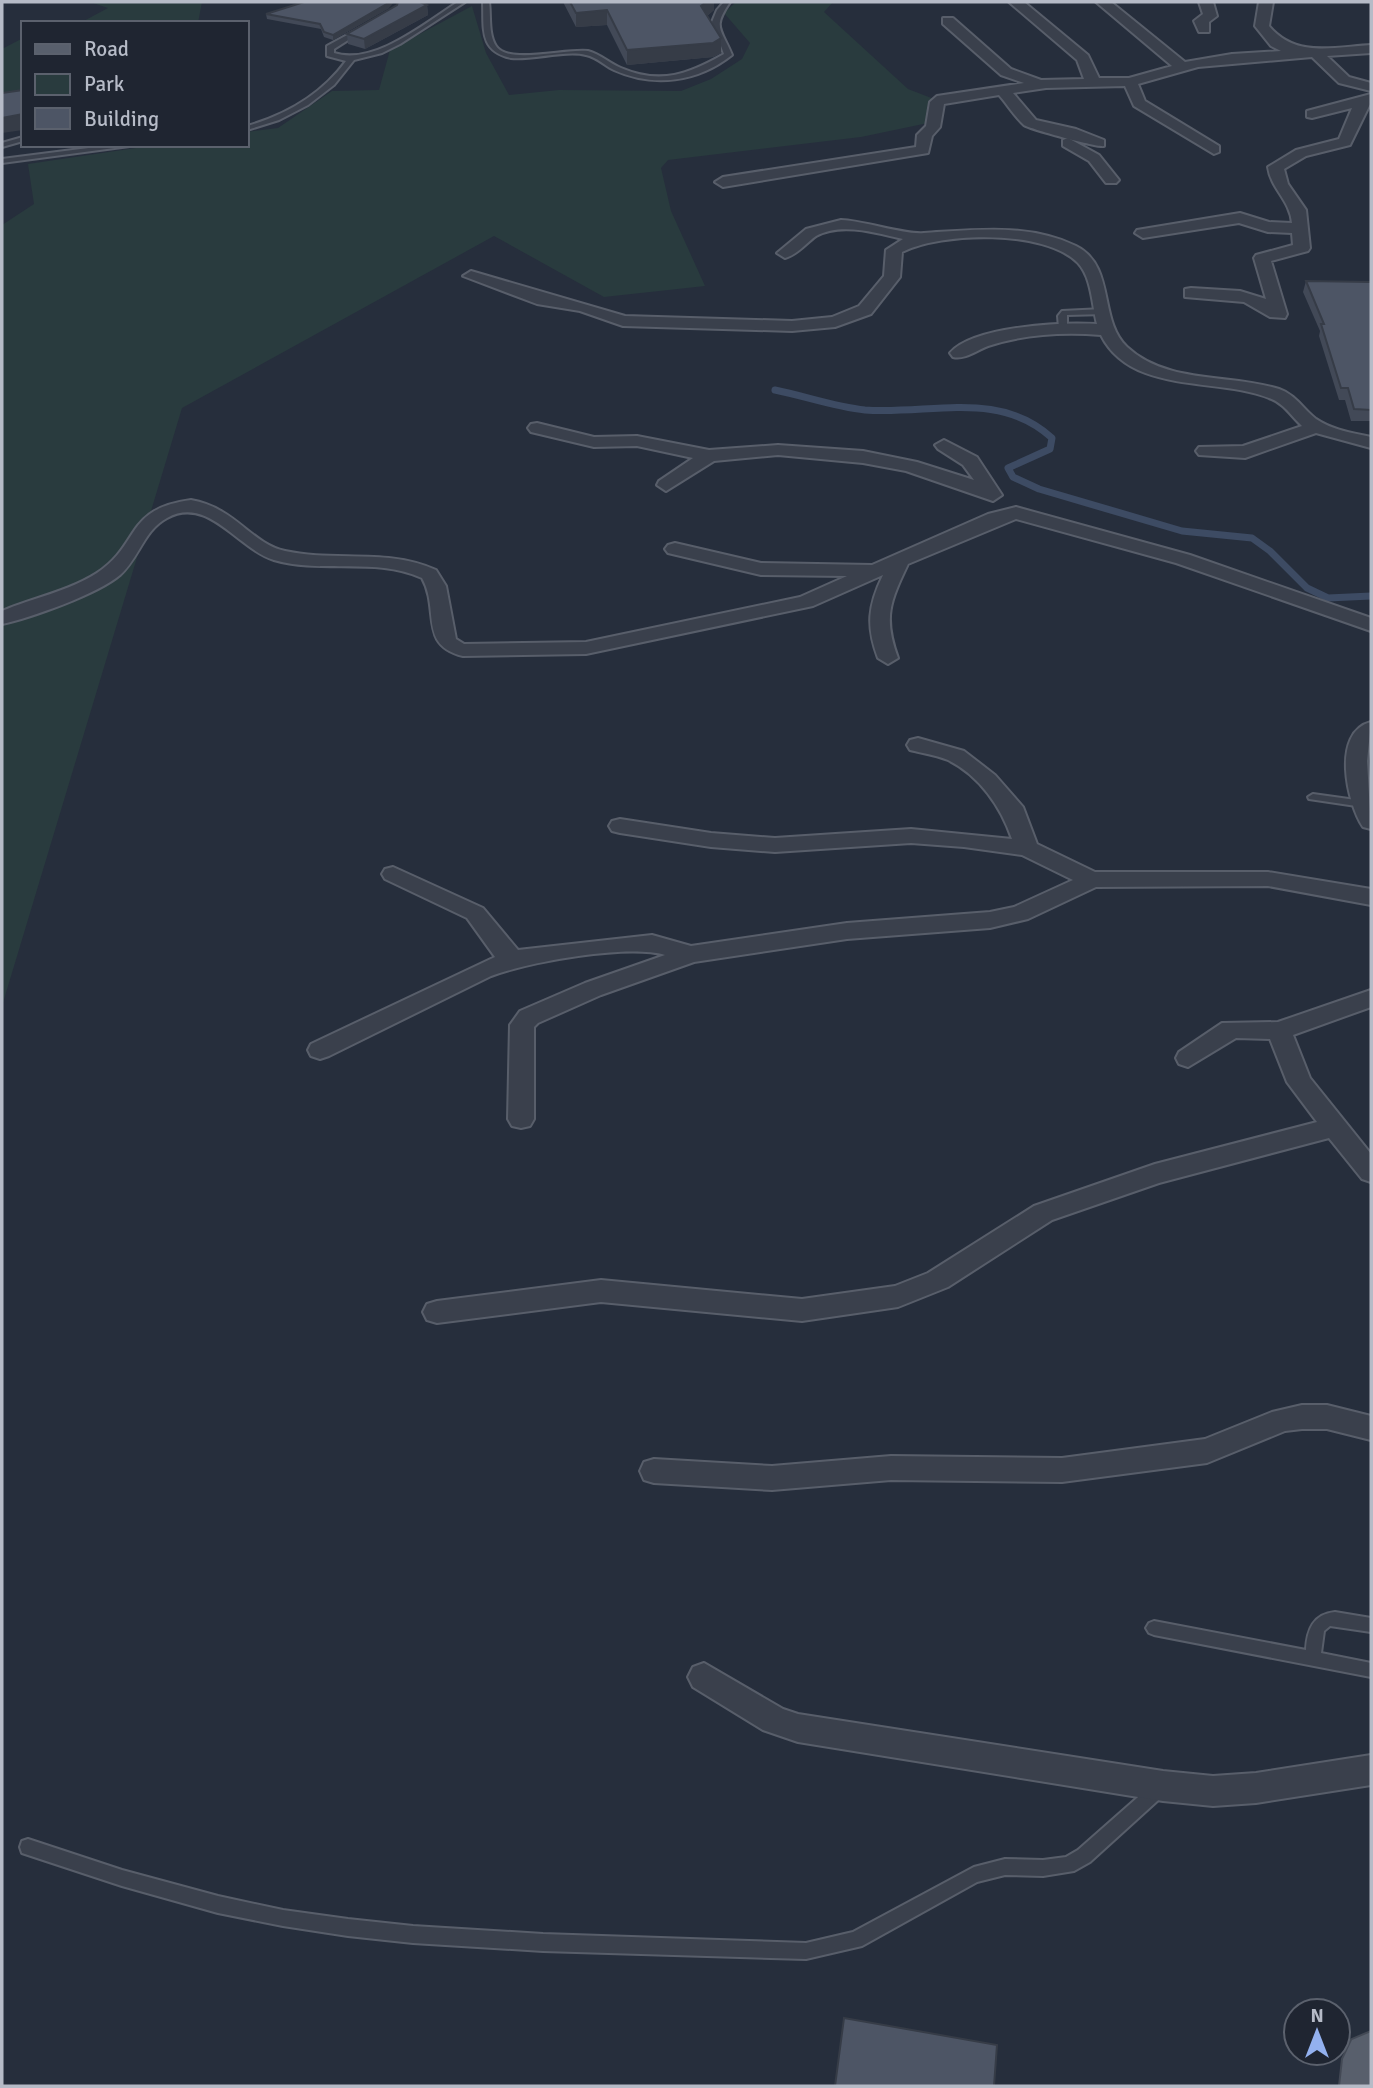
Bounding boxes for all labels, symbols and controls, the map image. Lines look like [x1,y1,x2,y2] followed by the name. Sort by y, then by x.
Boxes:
[21,21,248,147] legend
[84,36,129,62] text: Road
[84,71,125,97] text: Park
[84,106,159,132] text: Building
[1282,1997,1352,2067] north arrow
[1310,2004,1324,2028] text: N

